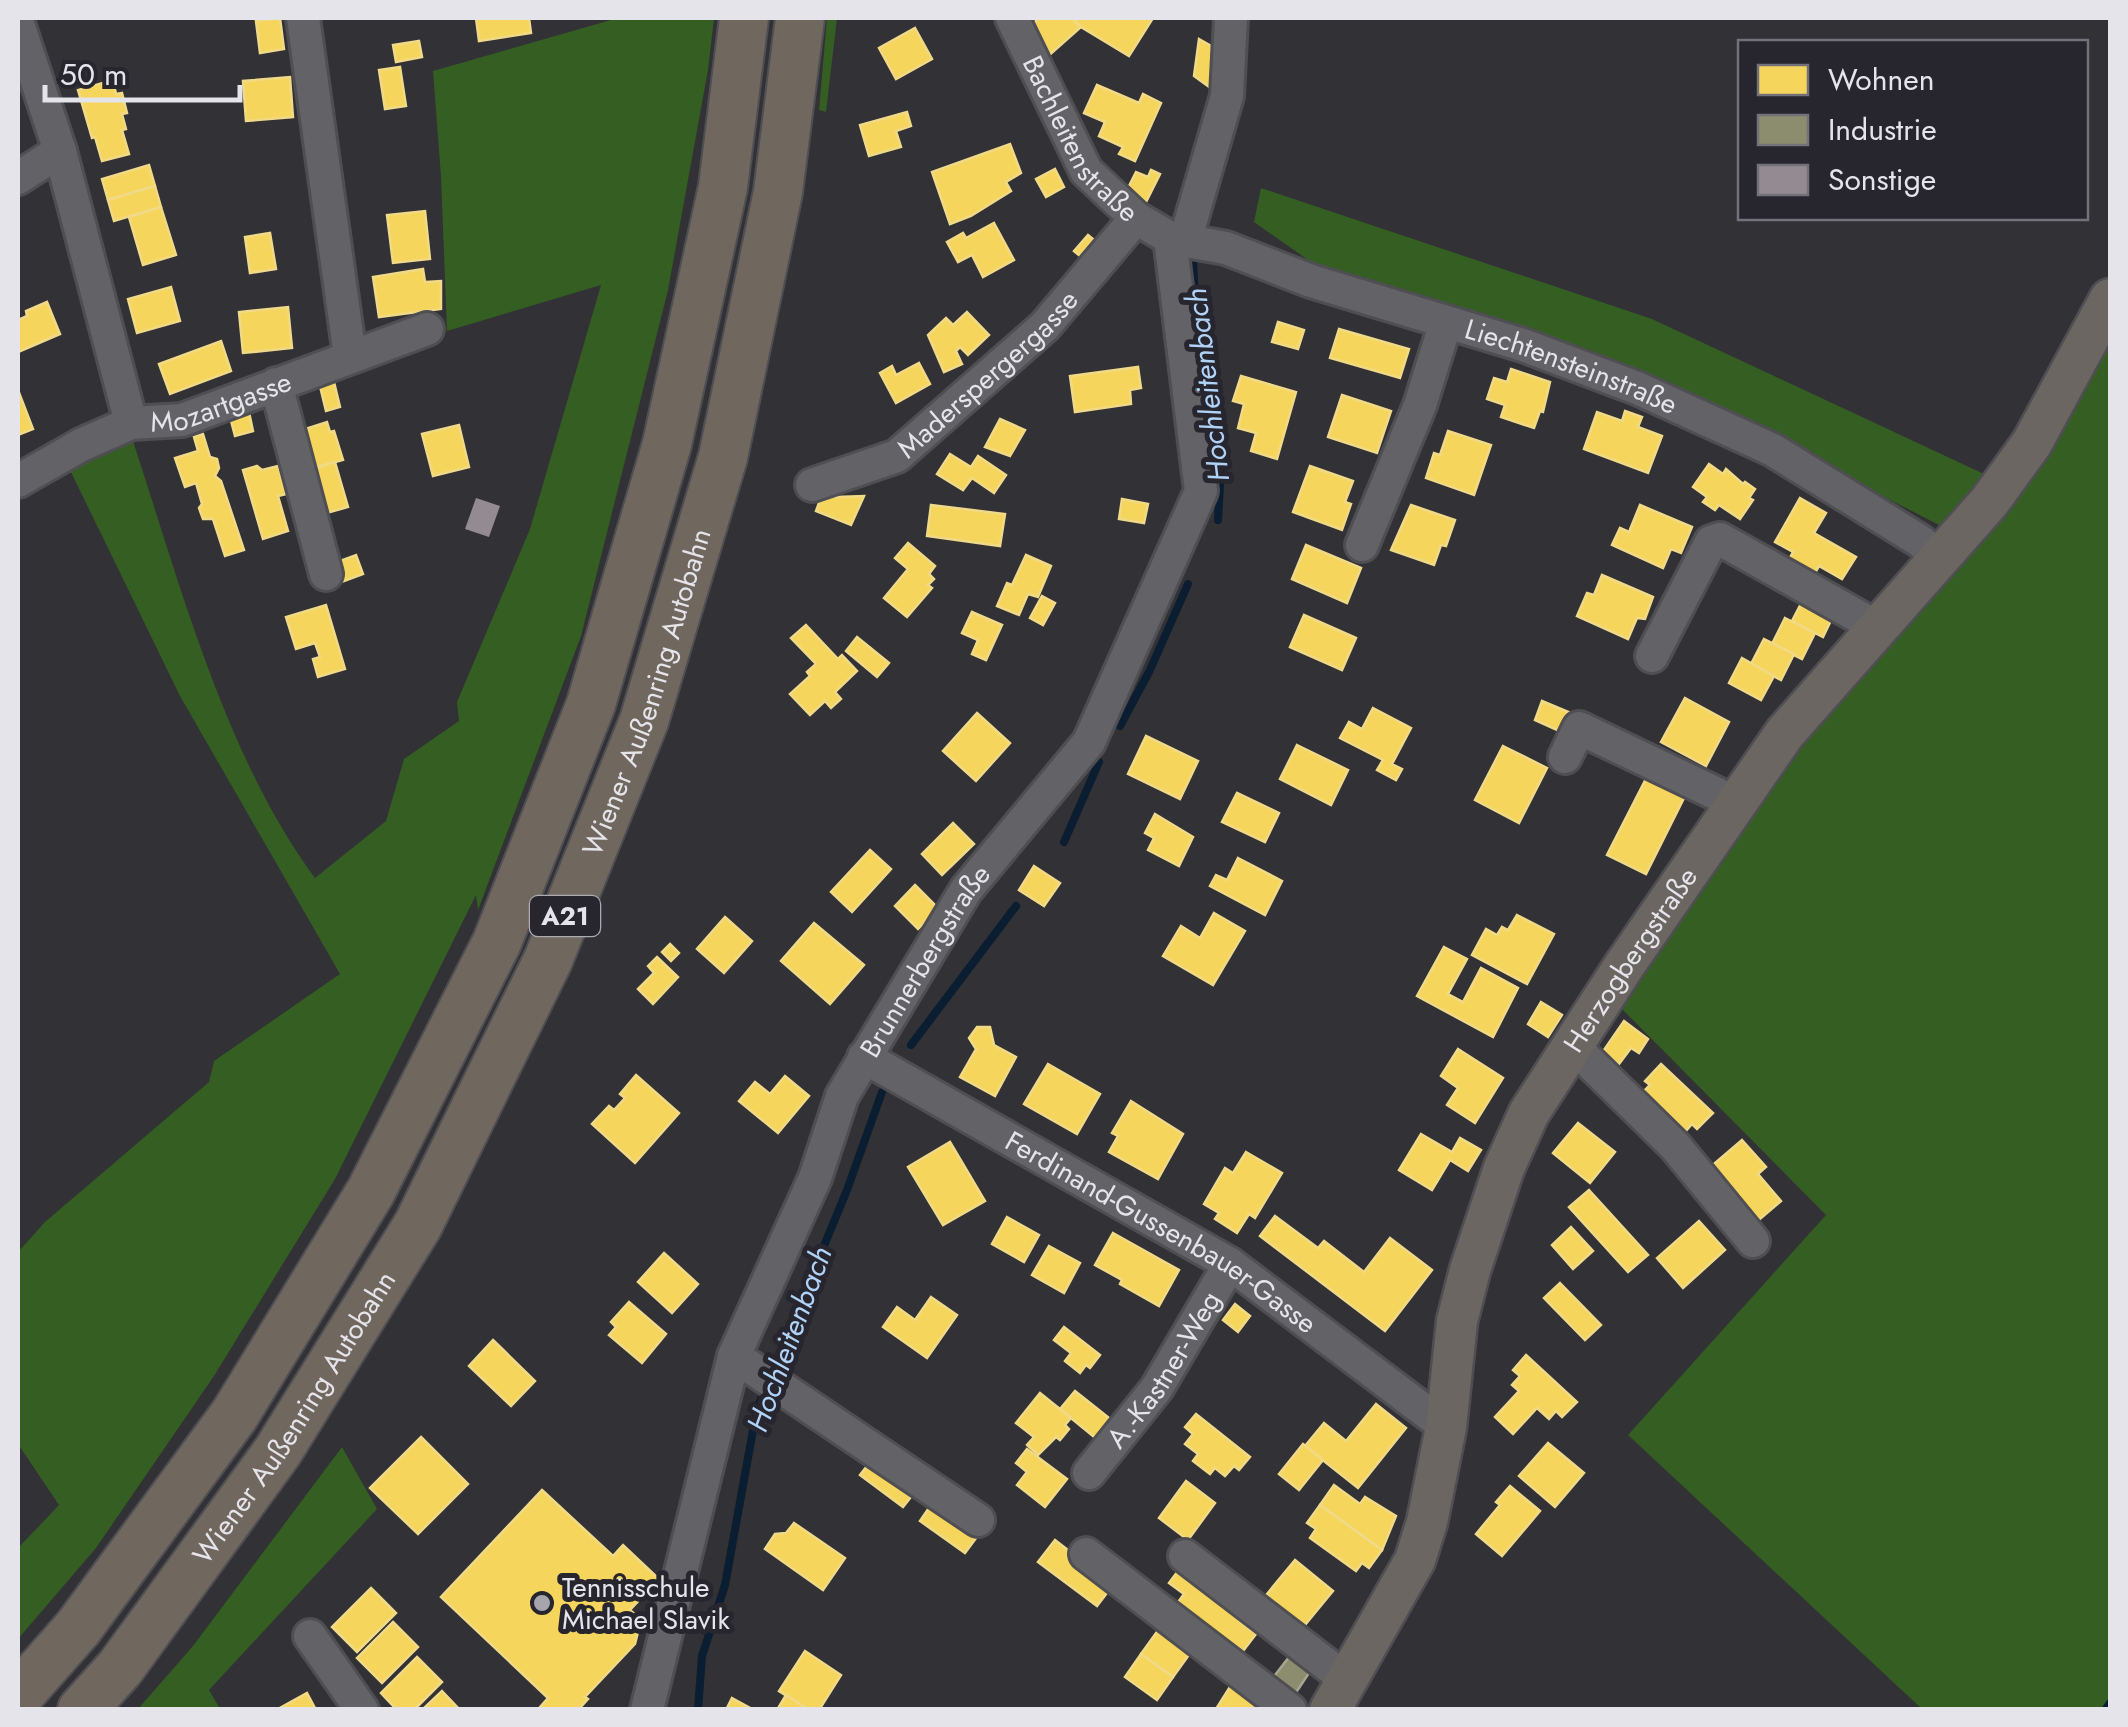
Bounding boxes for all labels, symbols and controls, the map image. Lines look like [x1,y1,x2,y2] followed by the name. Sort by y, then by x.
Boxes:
[45,40,240,102] scale bar
[1738,40,2088,220] legend
[1013,48,1148,231] street label: Bachleitenstraße
[60,53,127,96] text: 50 m
[1828,58,1934,101] text: Wohnen
[1828,108,1937,151] text: Industrie
[1828,158,1936,201] text: Sonstige
[888,281,1088,468] street label: Maderspergergasse
[1174,286,1240,484] water label: Hochleitenbach
[1460,308,1684,424] street label: Liechtensteinstraße
[149,361,297,442] street label: Mozartgasse
[572,523,721,862] street label: Wiener Außenring Autobahn
[849,855,1000,1065] street label: Brunnerbergstraße
[1553,859,1707,1060] street label: Herzogbergstraße
[530,896,600,936] road number: A21
[998,1120,1326,1343] street label: Ferdinand-Gussenbauer-Gasse
[735,1240,843,1438] water label: Hochleitenbach
[182,1263,405,1572] street label: Wiener Außenring Autobahn
[1096,1283,1230,1457] street label: A.-Kastner-Weg
[562,1567,730,1640] place label: Tennisschule Michael Slavik
[531,1592,553,1614] marker: Tennisschule Michael Slavik

